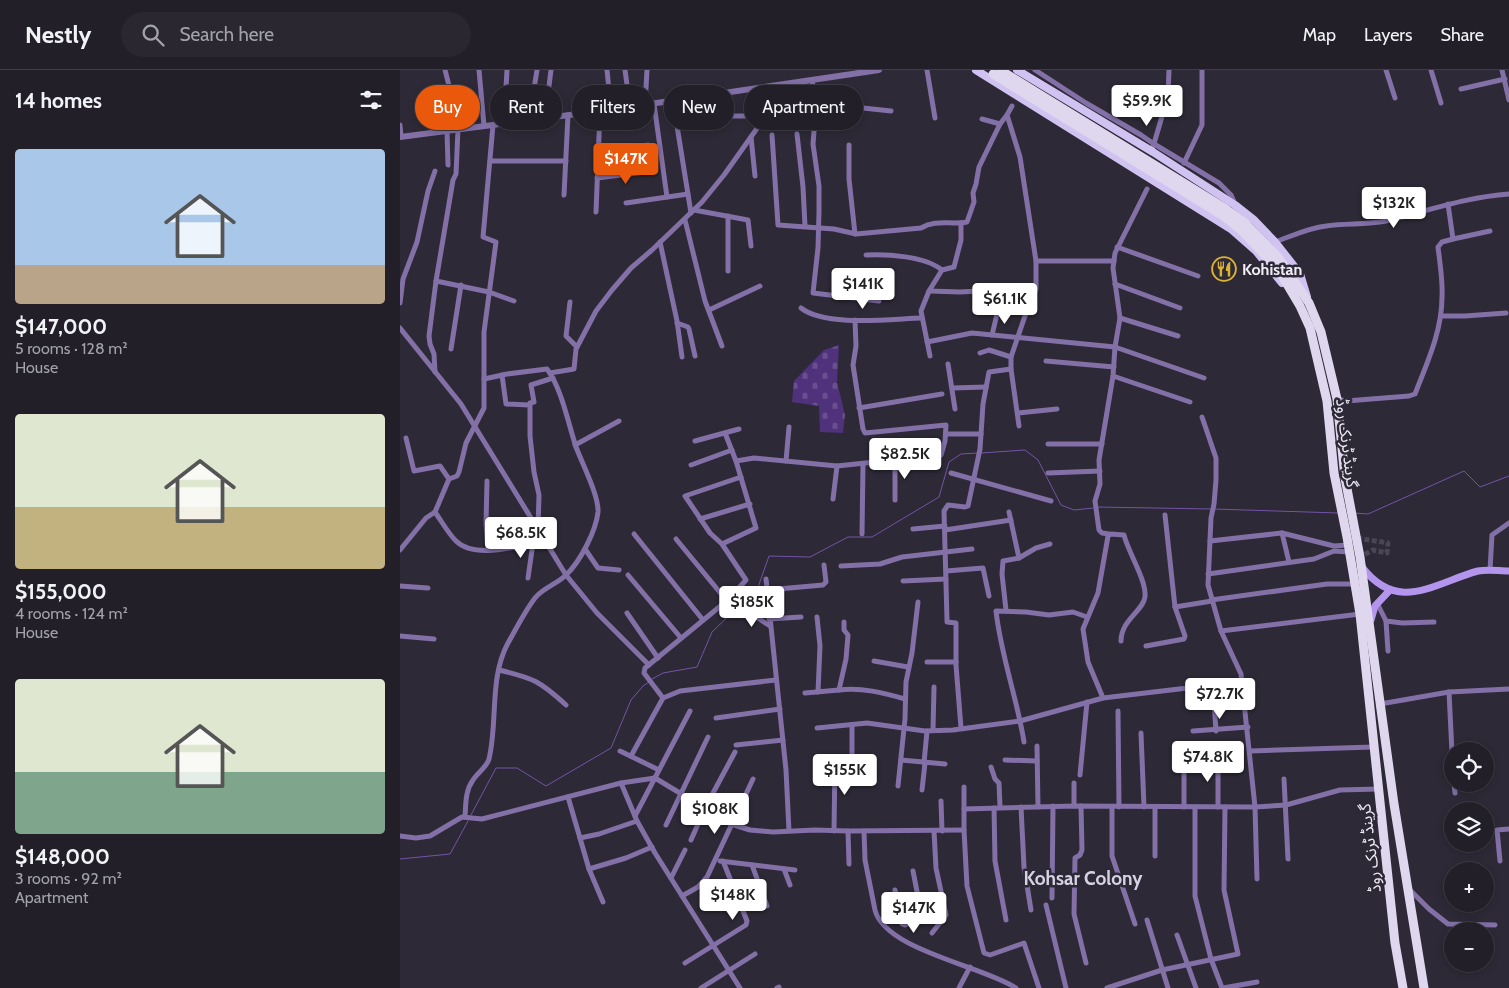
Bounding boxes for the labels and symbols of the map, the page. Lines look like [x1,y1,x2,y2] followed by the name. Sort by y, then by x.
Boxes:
[1106,85,1188,127] pin: $59.9K
[591,142,661,185] pin: $147K
[1359,186,1429,229] pin: $132K
[1211,256,1237,282] restaurant icon: Kohistan
[1242,260,1302,279] place label: Kohistan
[828,268,898,310] pin: $141K
[964,282,1046,325] pin: $61.1K
[1332,397,1362,489] street label: گرینڈ ٹرنک روڈ
[864,438,946,480] pin: $82.5K
[480,516,562,559] pin: $68.5K
[717,586,787,628] pin: $185K
[1179,678,1261,720] pin: $72.7K
[1167,740,1249,783] pin: $74.8K
[810,754,880,796] pin: $155K
[680,792,750,835] pin: $108K
[1355,802,1385,894] street label: گرینڈ ٹرنک روڈ
[1024,867,1143,890] district label: Kohsar Colony
[698,878,768,921] pin: $148K
[879,892,949,934] pin: $147K

